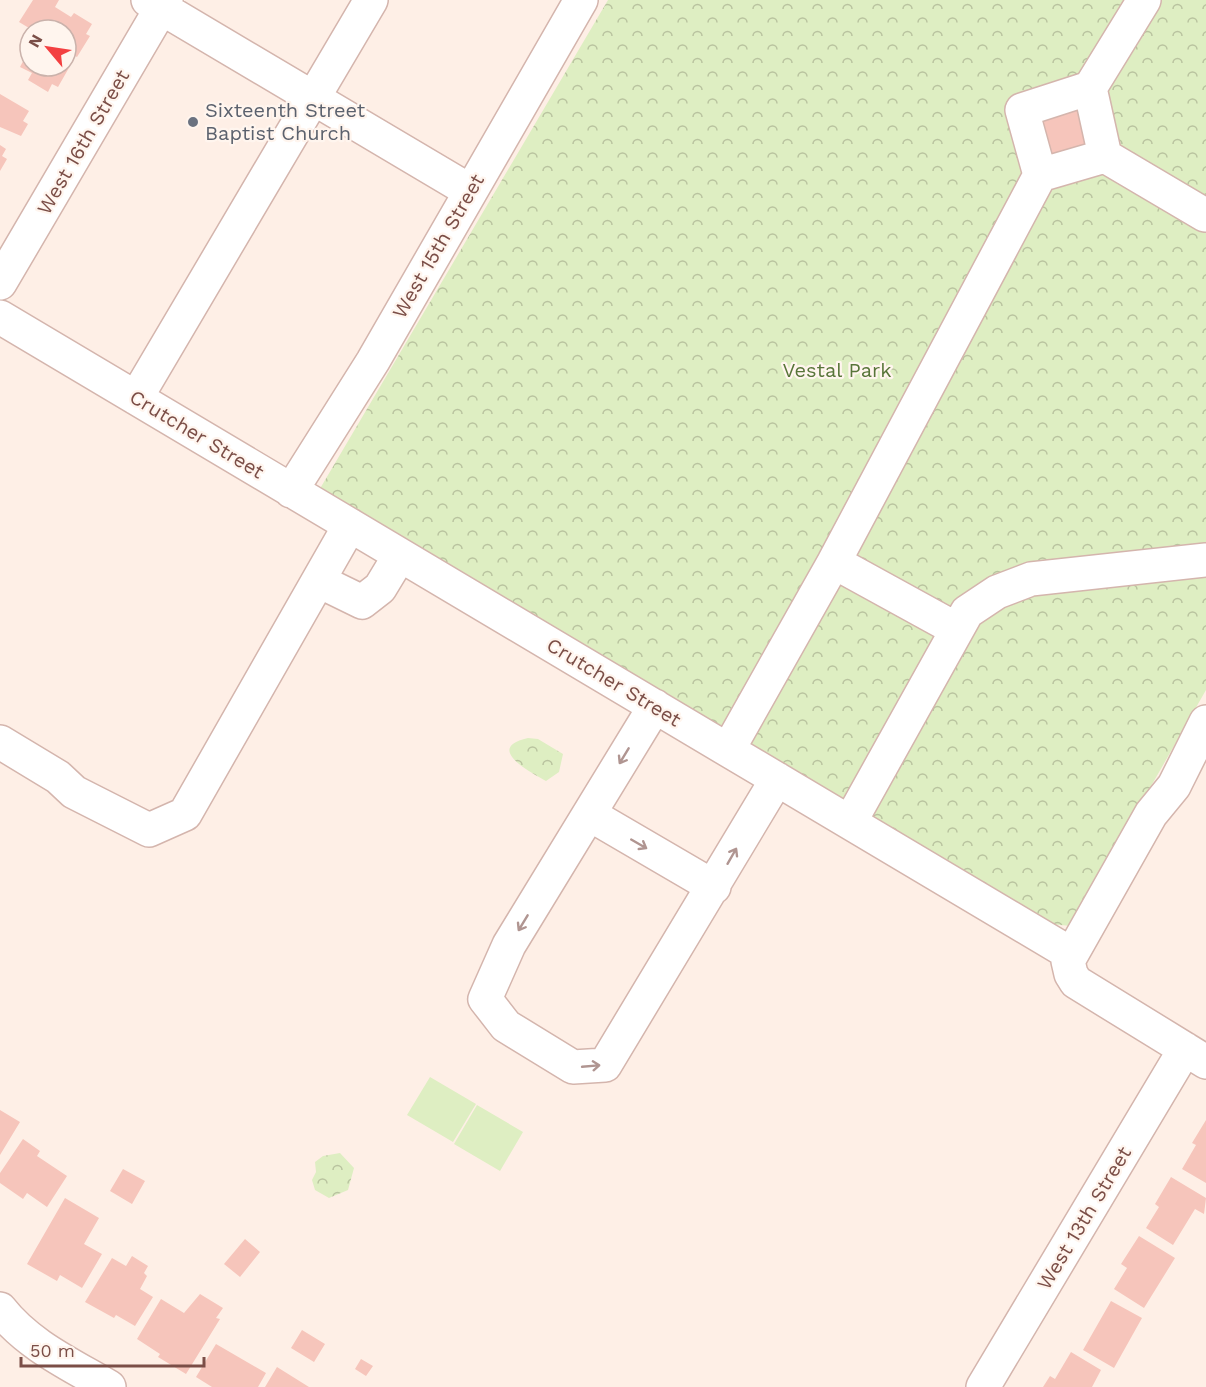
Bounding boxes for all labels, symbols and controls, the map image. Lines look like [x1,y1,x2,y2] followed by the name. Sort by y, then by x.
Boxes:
[18,18,78,78] north arrow
[24,31,47,51] text: N
[32,65,134,219] street label: West 16th Street
[205,98,366,145] place label: Sixteenth Street Baptist Church
[186,115,200,129] marker: Sixteenth Street Baptist Church
[387,169,489,322] street label: West 15th Street
[782,358,892,382] park label: Vestal Park
[125,384,269,484] street label: Crutcher Street
[542,632,686,732] street label: Crutcher Street
[618,747,630,764] one-way arrow
[630,838,647,850] one-way arrow
[727,848,739,865] one-way arrow
[516,914,528,931] one-way arrow
[581,1060,601,1071] one-way arrow
[1032,1142,1136,1294] street label: West 13th Street
[21,1330,204,1368] scale bar
[30,1340,75,1361] text: 50 m

